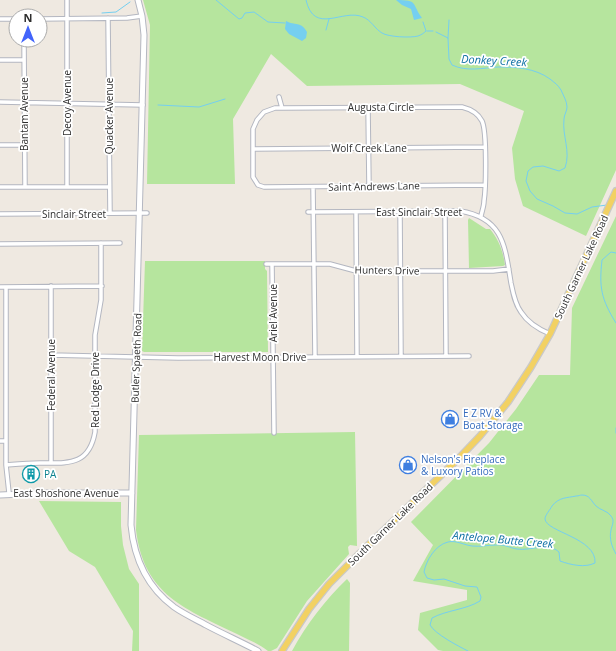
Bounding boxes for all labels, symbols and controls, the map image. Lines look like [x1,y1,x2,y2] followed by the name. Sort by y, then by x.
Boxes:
[8,8,48,48] north arrow
[24,10,32,25] text: N
[461,51,528,69] water label: Donkey Creek
[60,70,74,136] street label: Decoy Avenue
[17,77,31,151] street label: Bantam Avenue
[102,77,116,154] street label: Quacker Avenue
[348,100,415,114] street label: Augusta Circle
[331,141,407,155] street label: Wolf Creek Lane
[328,178,420,194] street label: Saint Andrews Lane
[376,205,463,219] street label: East Sinclair Street
[42,207,107,221] street label: Sinclair Street
[551,213,611,321] street label: South Garner Lake Road
[355,262,420,278] street label: Hunters Drive
[266,283,280,342] street label: Ariel Avenue
[127,313,145,403] street label: Butler Spaeth Road
[44,339,58,411] street label: Federal Avenue
[214,350,307,364] street label: Harvest Moon Drive
[88,352,102,428] street label: Red Lodge Drive
[463,406,523,432] place label: E Z RV & Boat Storage
[440,409,460,429] shop icon: E Z RV & Boat Storage
[421,452,506,478] place label: Nelson's Fireplace & Luxory Patios
[398,455,418,475] shop icon: Nelson's Fireplace & Luxory Patios
[21,464,41,484] building icon: PA
[44,467,57,481] place label: PA
[344,480,436,568] street label: South Garner Lake Road
[13,486,119,500] street label: East Shoshone Avenue
[451,527,555,551] water label: Antelope Butte Creek

